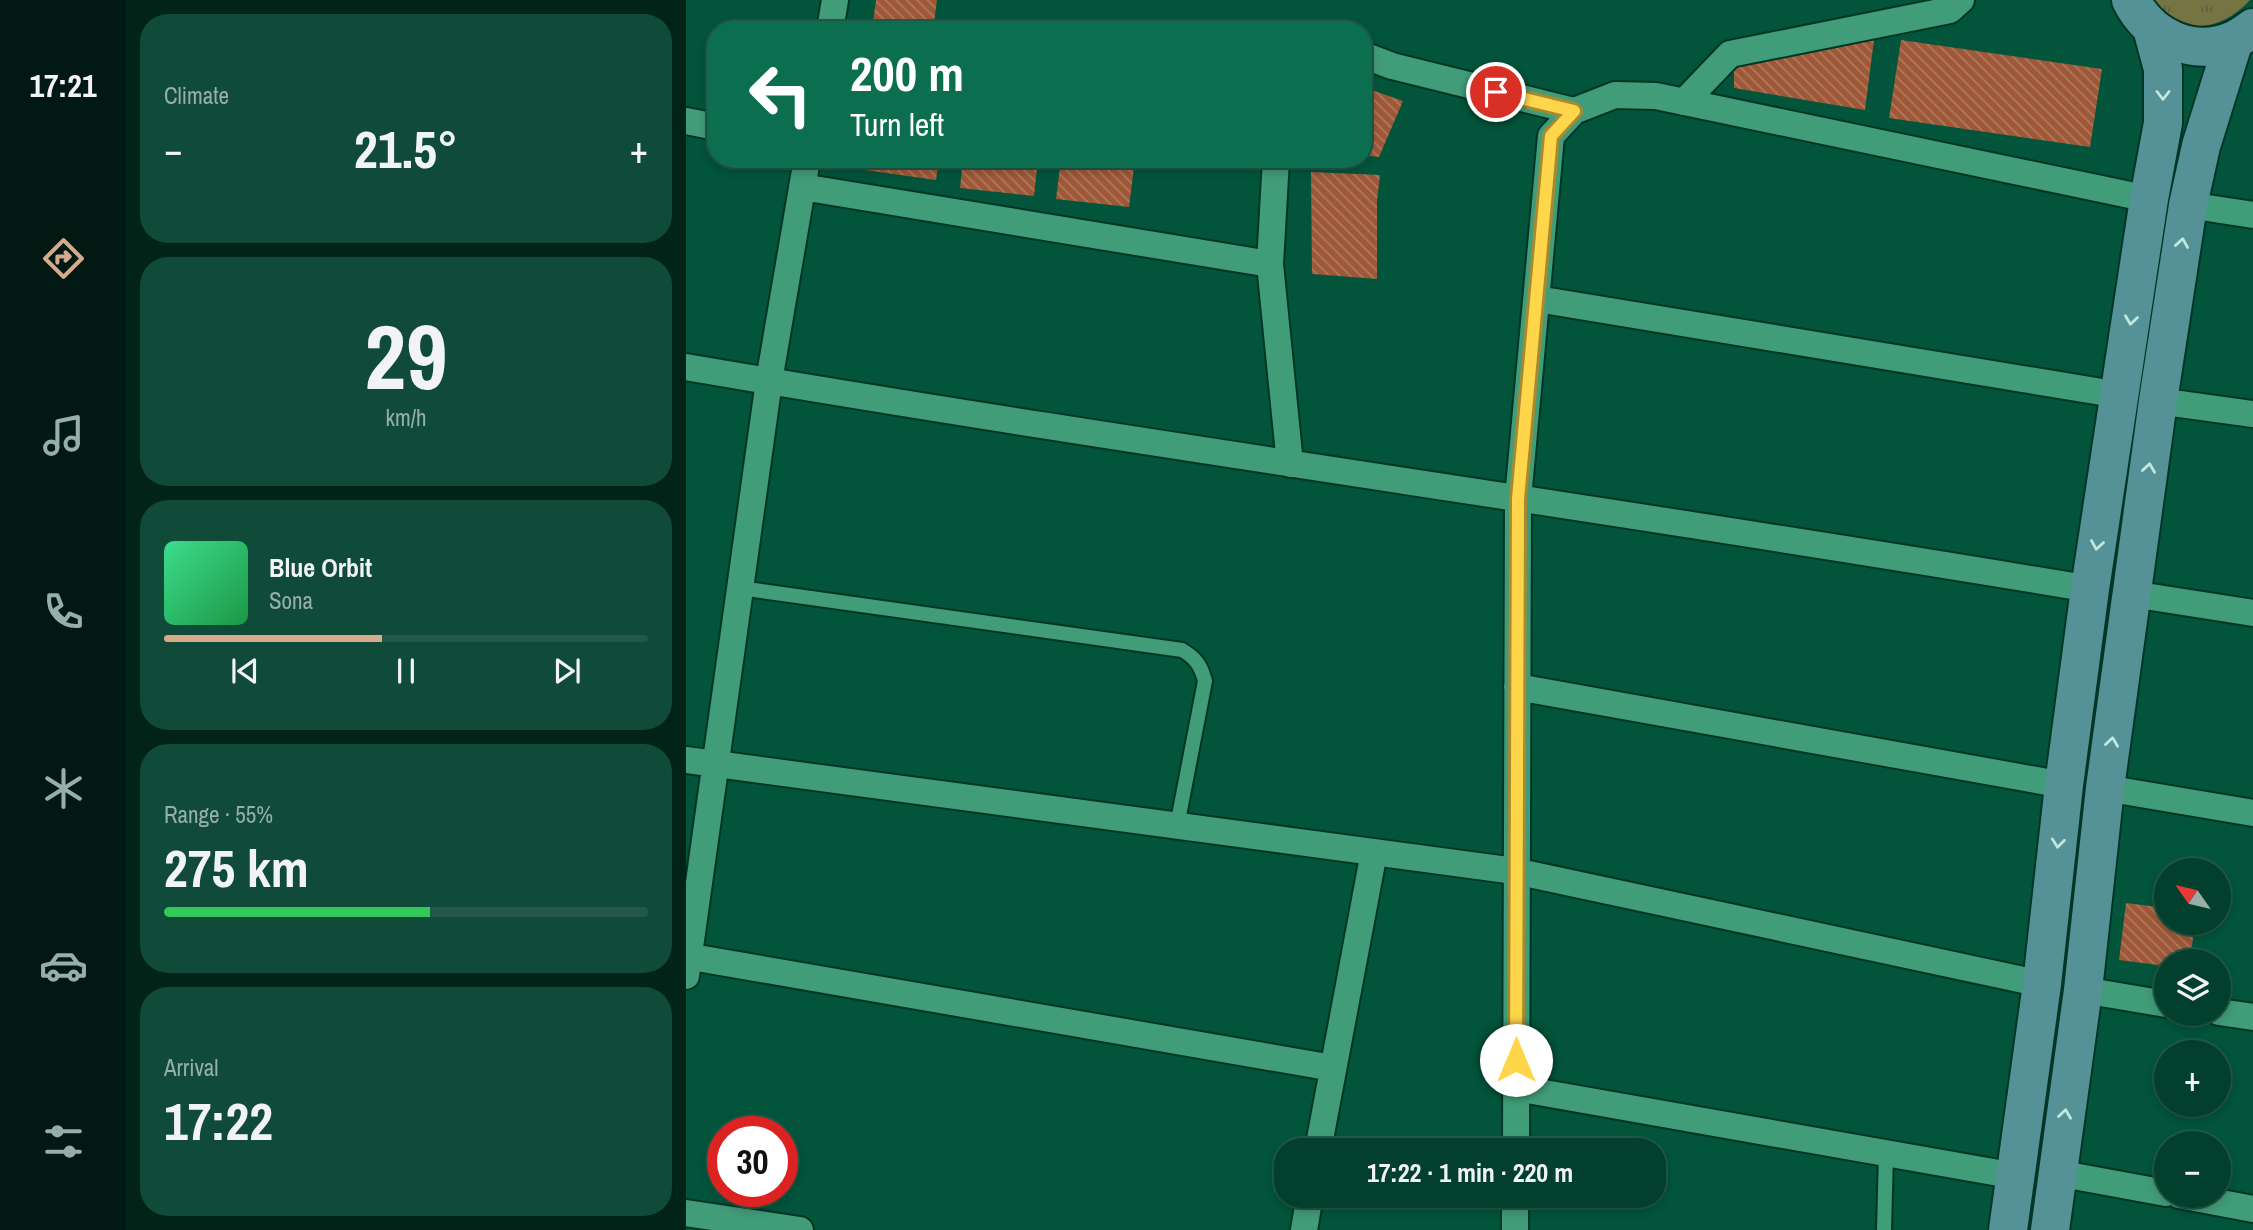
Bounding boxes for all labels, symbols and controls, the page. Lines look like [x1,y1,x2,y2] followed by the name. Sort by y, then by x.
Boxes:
[850,40,964,106] text: 200 m
[735,49,826,140] icon: left
[1466,62,1526,122] pin
[29,64,97,107] text: 17:21
[1477,73,1515,111] icon: arrive
[164,80,229,111] text: Climate
[2155,90,2171,101] one-way arrow
[850,103,944,146] text: Turn left
[354,114,458,184] text: 21.5°
[164,124,182,175] text: −
[630,124,648,175] text: +
[39,234,88,283] icon: directions
[2174,237,2189,249] one-way arrow
[365,295,448,417] text: 29
[2124,314,2139,326] one-way arrow
[386,402,426,433] text: km/h
[39,411,88,460] icon: music
[2141,462,2156,474] one-way arrow
[2090,539,2105,551] one-way arrow
[269,550,372,585] text: Blue Orbit
[269,585,313,616] text: Sona
[39,587,88,636] icon: phone
[226,652,264,690] icon: previous
[387,652,425,690] icon: pause
[548,652,586,690] icon: next
[2104,736,2119,748] one-way arrow
[39,764,88,813] icon: climate
[164,799,273,830] text: Range · 55%
[164,833,309,903] text: 275 km
[2051,838,2066,849] one-way arrow
[2154,858,2231,934] north arrow
[2154,858,2231,1208] map controls
[39,941,88,990] icon: car
[2154,949,2231,1026] button: layers
[1479,1023,1553,1097] position arrow
[2154,1040,2231,1117] button: +
[164,1052,219,1083] text: Arrival
[164,1086,273,1156] text: 17:22
[2058,1108,2073,1120] one-way arrow
[707,1116,798,1207] speed limit sign: 30
[39,1117,88,1166] icon: filters
[2154,1131,2231,1208] button: −
[1367,1155,1573,1190] text: 17:22 · 1 min · 220 m

